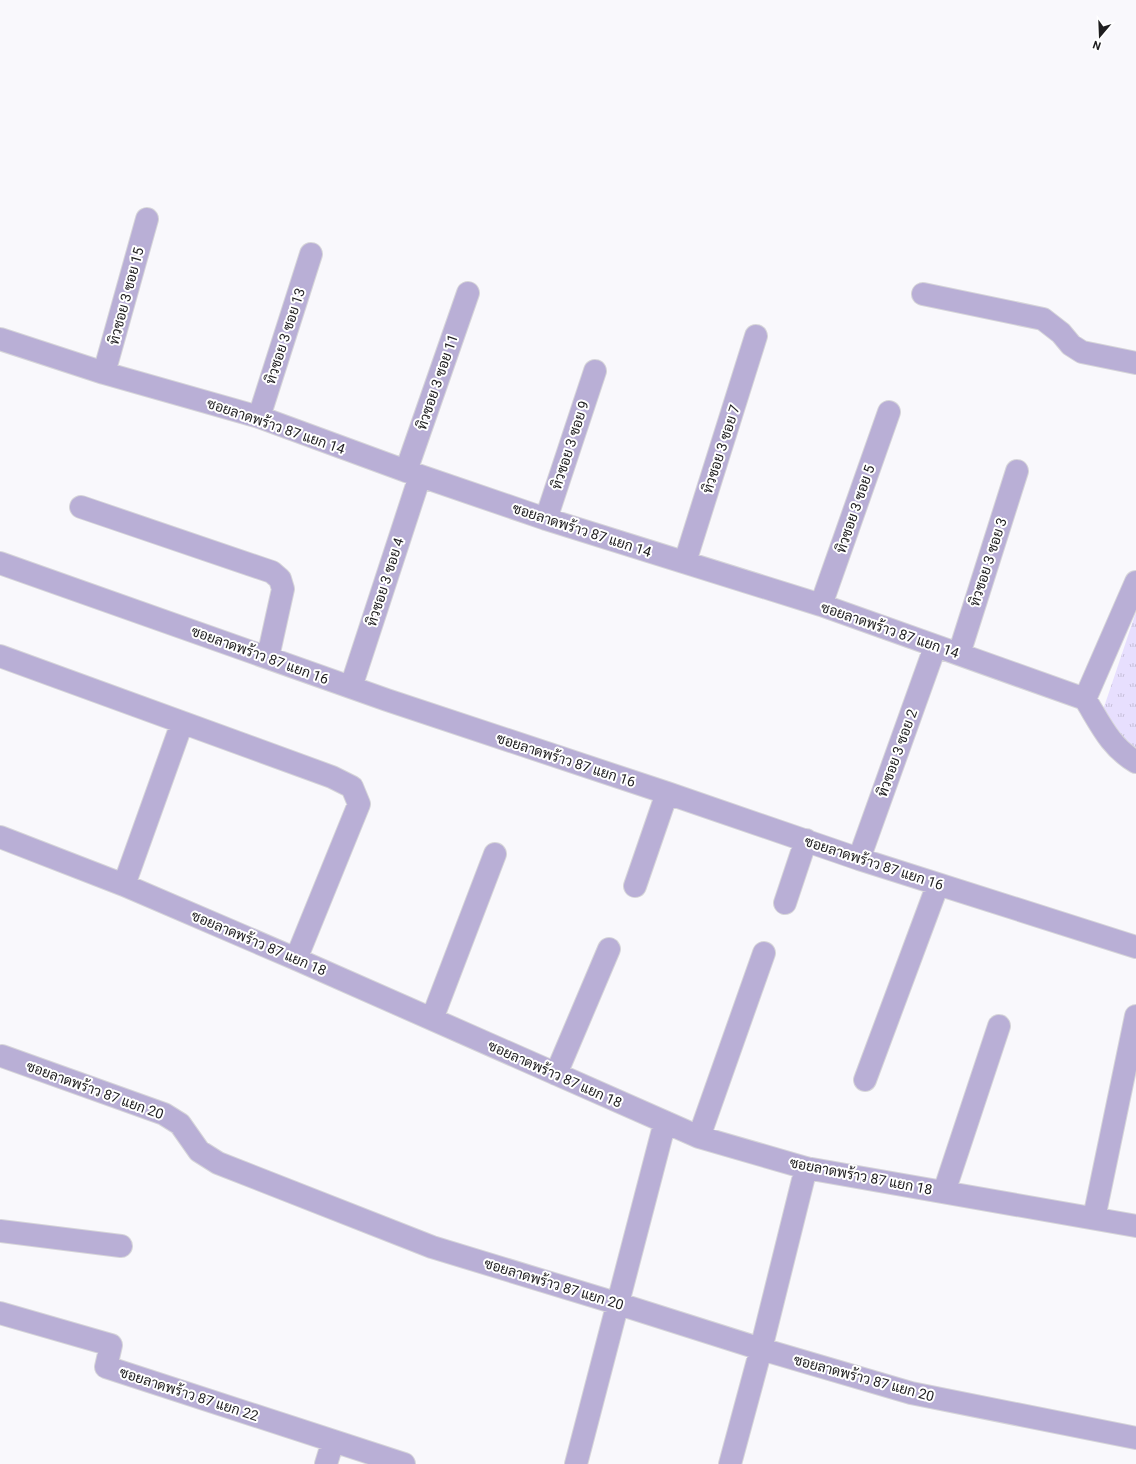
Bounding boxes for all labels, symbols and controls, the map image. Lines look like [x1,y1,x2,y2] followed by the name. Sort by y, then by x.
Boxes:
[1080,16,1120,56] north arrow
[1091,37,1103,52] text: N
[105,245,147,346] street label: ทิวซอย 3 ซอย 15
[262,286,308,386] street label: ทิวซอย 3 ซอย 13
[413,332,461,432] street label: ทิวซอย 3 ซอย 11
[205,394,348,457] street label: ซอยลาดพร้าว 87 แยก 14
[548,399,592,491] street label: ทิวซอย 3 ซอย 9
[699,403,743,495] street label: ทิวซอย 3 ซอย 7
[832,463,878,555] street label: ทิวซอย 3 ซอย 5
[511,499,654,560] street label: ซอยลาดพร้าว 87 แยก 14
[966,516,1010,608] street label: ทิวซอย 3 ซอย 3
[363,536,407,628] street label: ทิวซอย 3 ซอย 4
[819,598,962,661] street label: ซอยลาดพร้าว 87 แยก 14
[189,622,331,687] street label: ซอยลาดพร้าว 87 แยก 16
[874,707,920,799] street label: ทิวซอย 3 ซอย 2
[495,729,638,790] street label: ซอยลาดพร้าว 87 แยก 16
[803,832,946,893] street label: ซอยลาดพร้าว 87 แยก 16
[189,906,329,979] street label: ซอยลาดพร้าว 87 แยก 18
[486,1036,625,1111] street label: ซอยลาดพร้าว 87 แยก 18
[24,1057,166,1122] street label: ซอยลาดพร้าว 87 แยก 20
[788,1153,934,1198] street label: ซอยลาดพร้าว 87 แยก 18
[482,1254,626,1313] street label: ซอยลาดพร้าว 87 แยก 20
[792,1351,936,1405] street label: ซอยลาดพร้าว 87 แยก 20
[118,1363,261,1424] street label: ซอยลาดพร้าว 87 แยก 22

